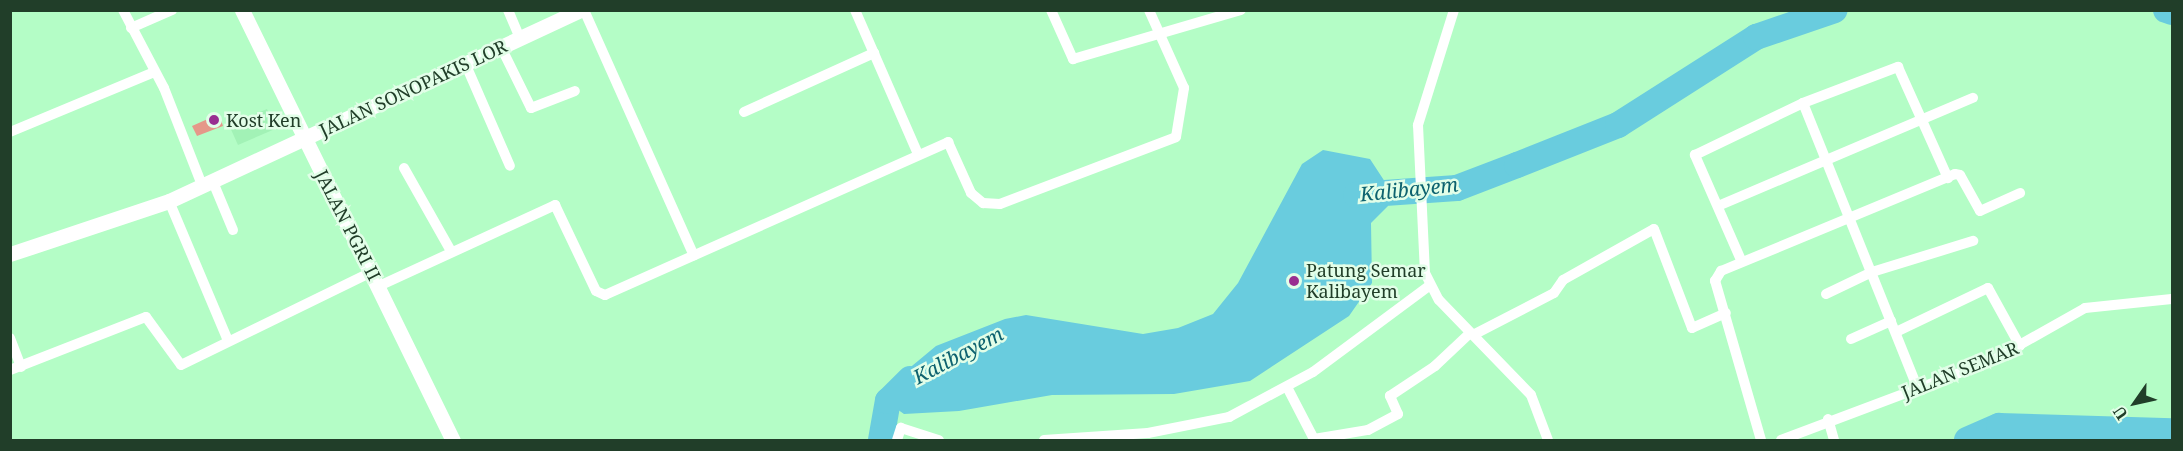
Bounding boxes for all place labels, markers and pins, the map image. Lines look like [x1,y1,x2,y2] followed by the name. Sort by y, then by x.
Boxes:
[226,109,301,131] place label: Kost Ken
[207,113,221,127] marker: Kost Ken
[1306,260,1426,302] place label: Patung Semar Kalibayem
[1287,274,1301,288] marker: Patung Semar Kalibayem

